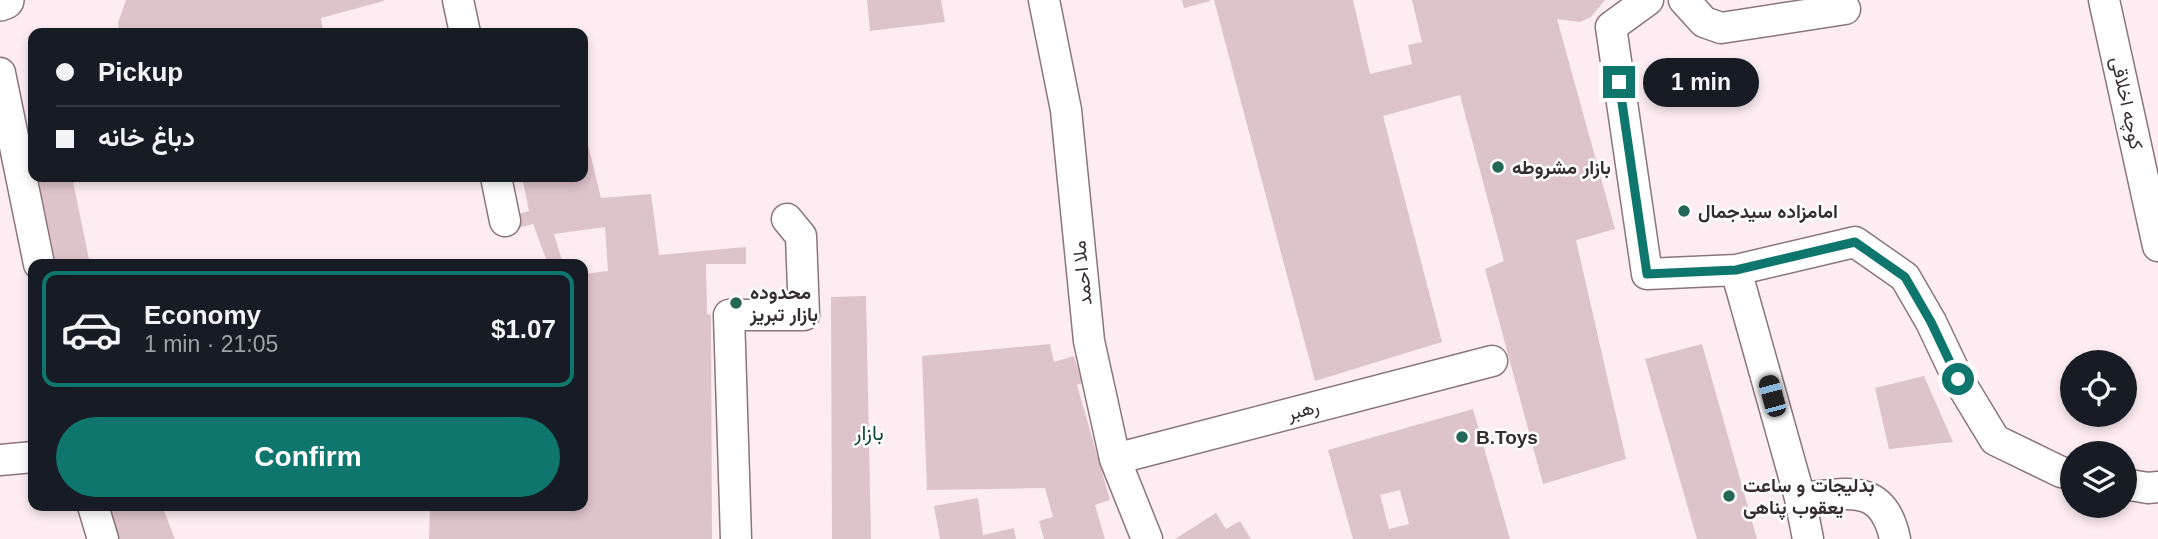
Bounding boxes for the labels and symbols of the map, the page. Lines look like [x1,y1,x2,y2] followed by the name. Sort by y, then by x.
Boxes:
[2104,55,2147,152] street label: کوچه اخلاقی
[1644,57,1759,106] callout: 1 min
[1603,66,1635,98] route end
[1512,157,1611,180] place label: بازار مشروطه
[1490,159,1506,175] marker: بازار مشروطه
[1698,201,1838,224] place label: امامزاده سیدجمال
[1676,203,1692,219] marker: امامزاده سیدجمال
[1068,240,1096,306] street label: ملا احمد
[749,282,818,327] place label: محدوده بازار تبریز
[728,295,744,311] marker: محدوده بازار تبریز
[1942,363,1974,395] route start
[1757,373,1788,419] car
[1284,396,1322,426] street label: رهبر
[853,421,884,446] district label: بازار
[1476,427,1538,448] place label: B.Toys
[1454,429,1470,445] marker: B.Toys
[1743,475,1875,521] place label: بدلیجات و ساعت یعقوب پناهی
[1721,488,1737,504] marker: بدلیجات و ساعت یعقوب پناهی

